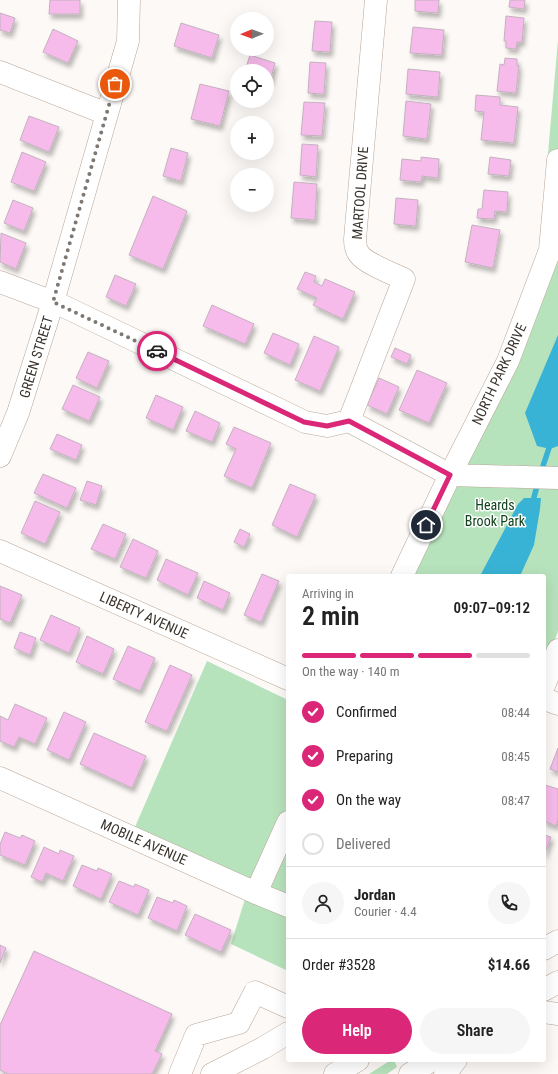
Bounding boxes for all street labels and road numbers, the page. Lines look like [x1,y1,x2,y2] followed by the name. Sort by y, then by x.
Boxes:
[349,146,371,240] street label: MARTOOL DRIVE
[16,314,56,400] street label: GREEN STREET
[468,321,530,427] street label: NORTH PARK DRIVE
[97,588,191,642] street label: LIBERTY AVENUE
[98,816,190,868] street label: MOBILE AVENUE

